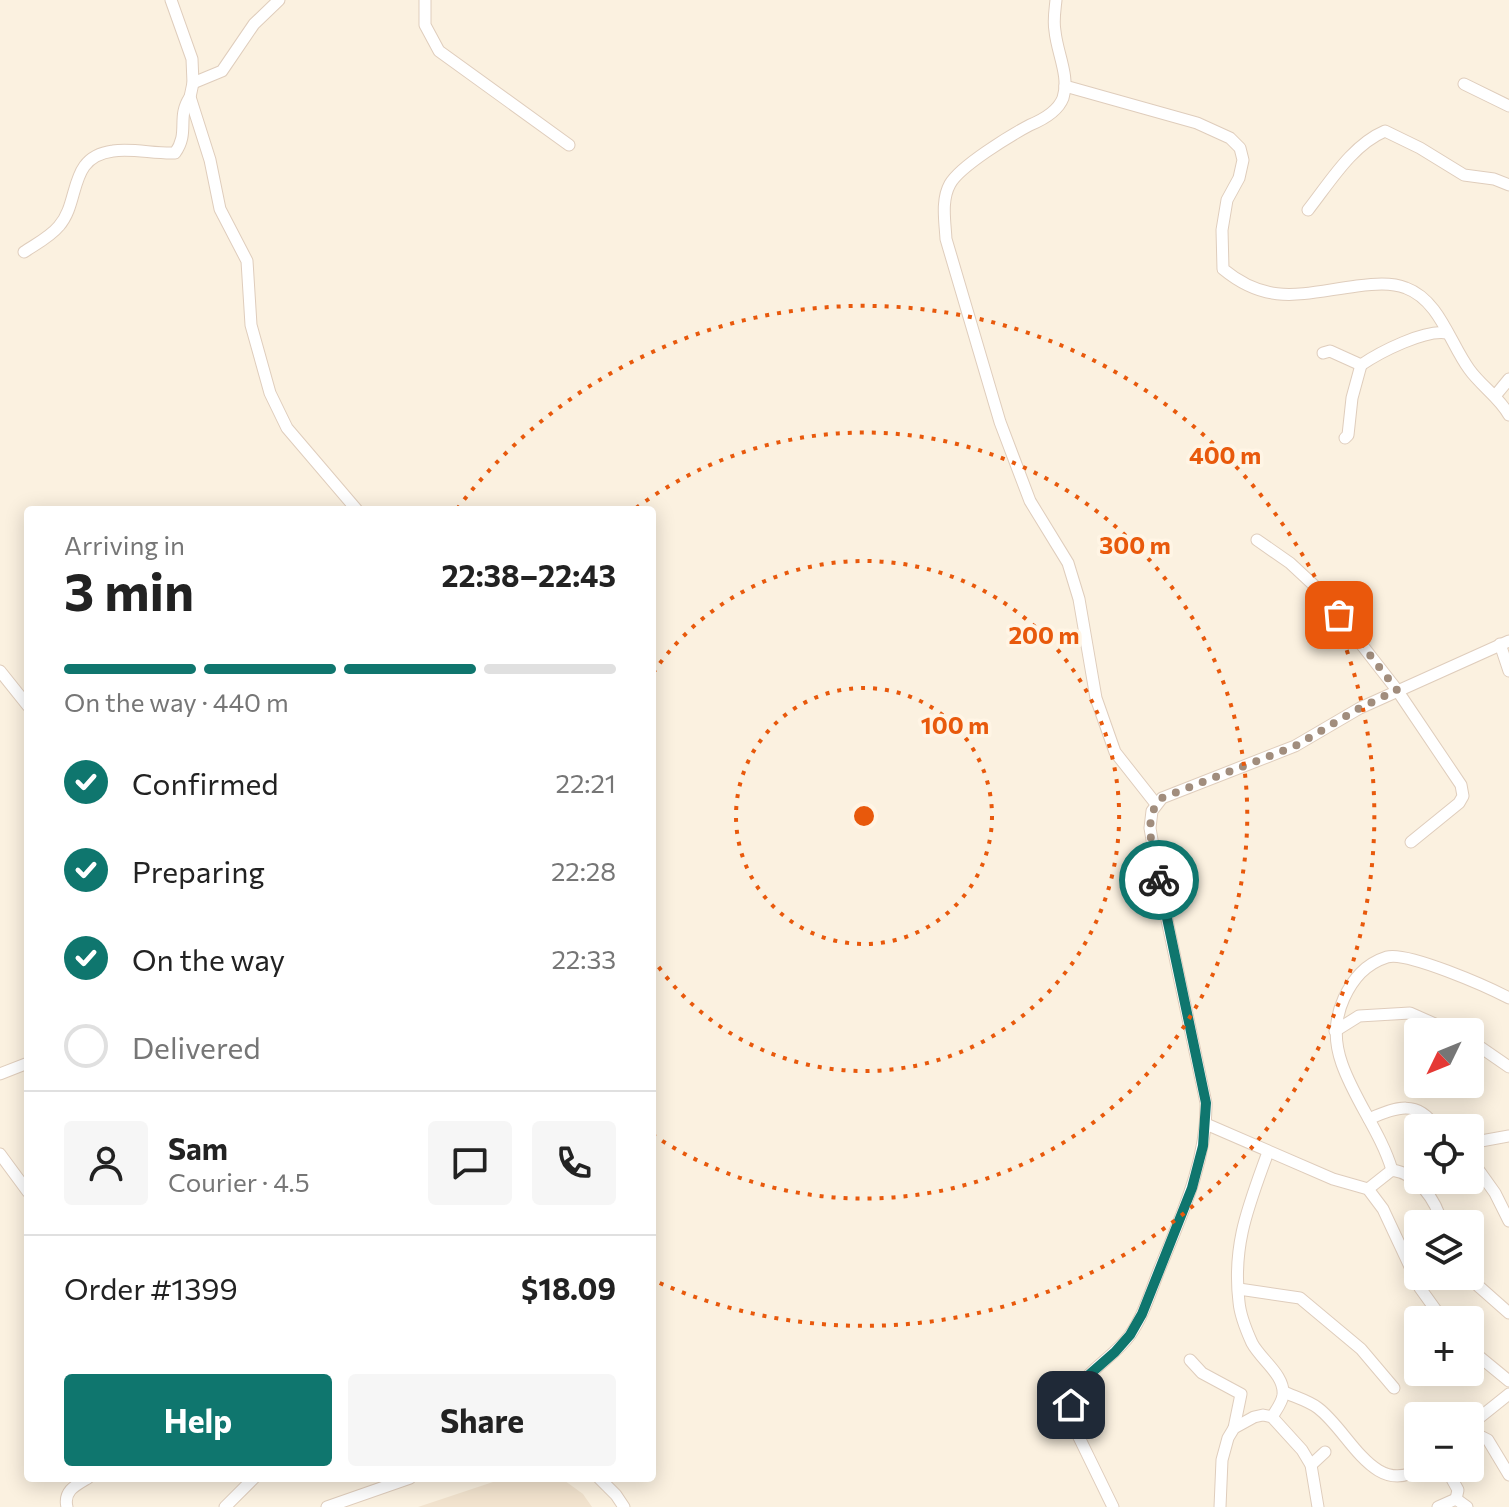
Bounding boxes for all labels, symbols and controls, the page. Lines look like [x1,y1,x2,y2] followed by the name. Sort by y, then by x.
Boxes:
[1189,440,1261,469] text: 400 m
[64,529,185,560] text: Arriving in
[1099,530,1171,559] text: 300 m
[442,556,616,593] text: 22:38–22:43
[64,558,194,622] text: 3 min
[1305,581,1373,649] pin
[1317,593,1361,637] icon: bag
[1009,620,1079,649] text: 200 m
[64,686,289,717] text: On the way · 440 m
[921,710,989,739] text: 100 m
[64,760,108,804] icon: check
[132,764,279,801] text: Confirmed
[555,767,616,798] text: 22:21
[850,802,878,830] centre of rings
[1119,840,1199,920] courier
[64,848,108,892] icon: check
[132,852,265,889] text: Preparing
[551,855,616,886] text: 22:28
[1137,858,1181,902] icon: bike
[64,936,108,980] icon: check
[132,940,285,977] text: On the way
[551,943,616,974] text: 22:33
[1404,1018,1484,1098] north arrow
[1404,1018,1484,1482] map controls
[132,1028,261,1065] text: Delivered
[1404,1114,1484,1194] button: locate
[64,1121,148,1205] button: person
[428,1121,512,1205] button: chat
[532,1121,616,1205] button: phone
[168,1129,228,1166] text: Sam
[168,1166,310,1197] text: Courier · 4.5
[1404,1210,1484,1290] button: layers
[64,1269,238,1306] text: Order #1399
[521,1269,616,1306] text: $18.09
[1404,1306,1484,1386] button: +
[1037,1371,1105,1439] pin
[64,1374,332,1466] button: Help
[348,1374,616,1466] button: Share
[1049,1383,1093,1427] icon: home
[1404,1402,1484,1482] button: −

